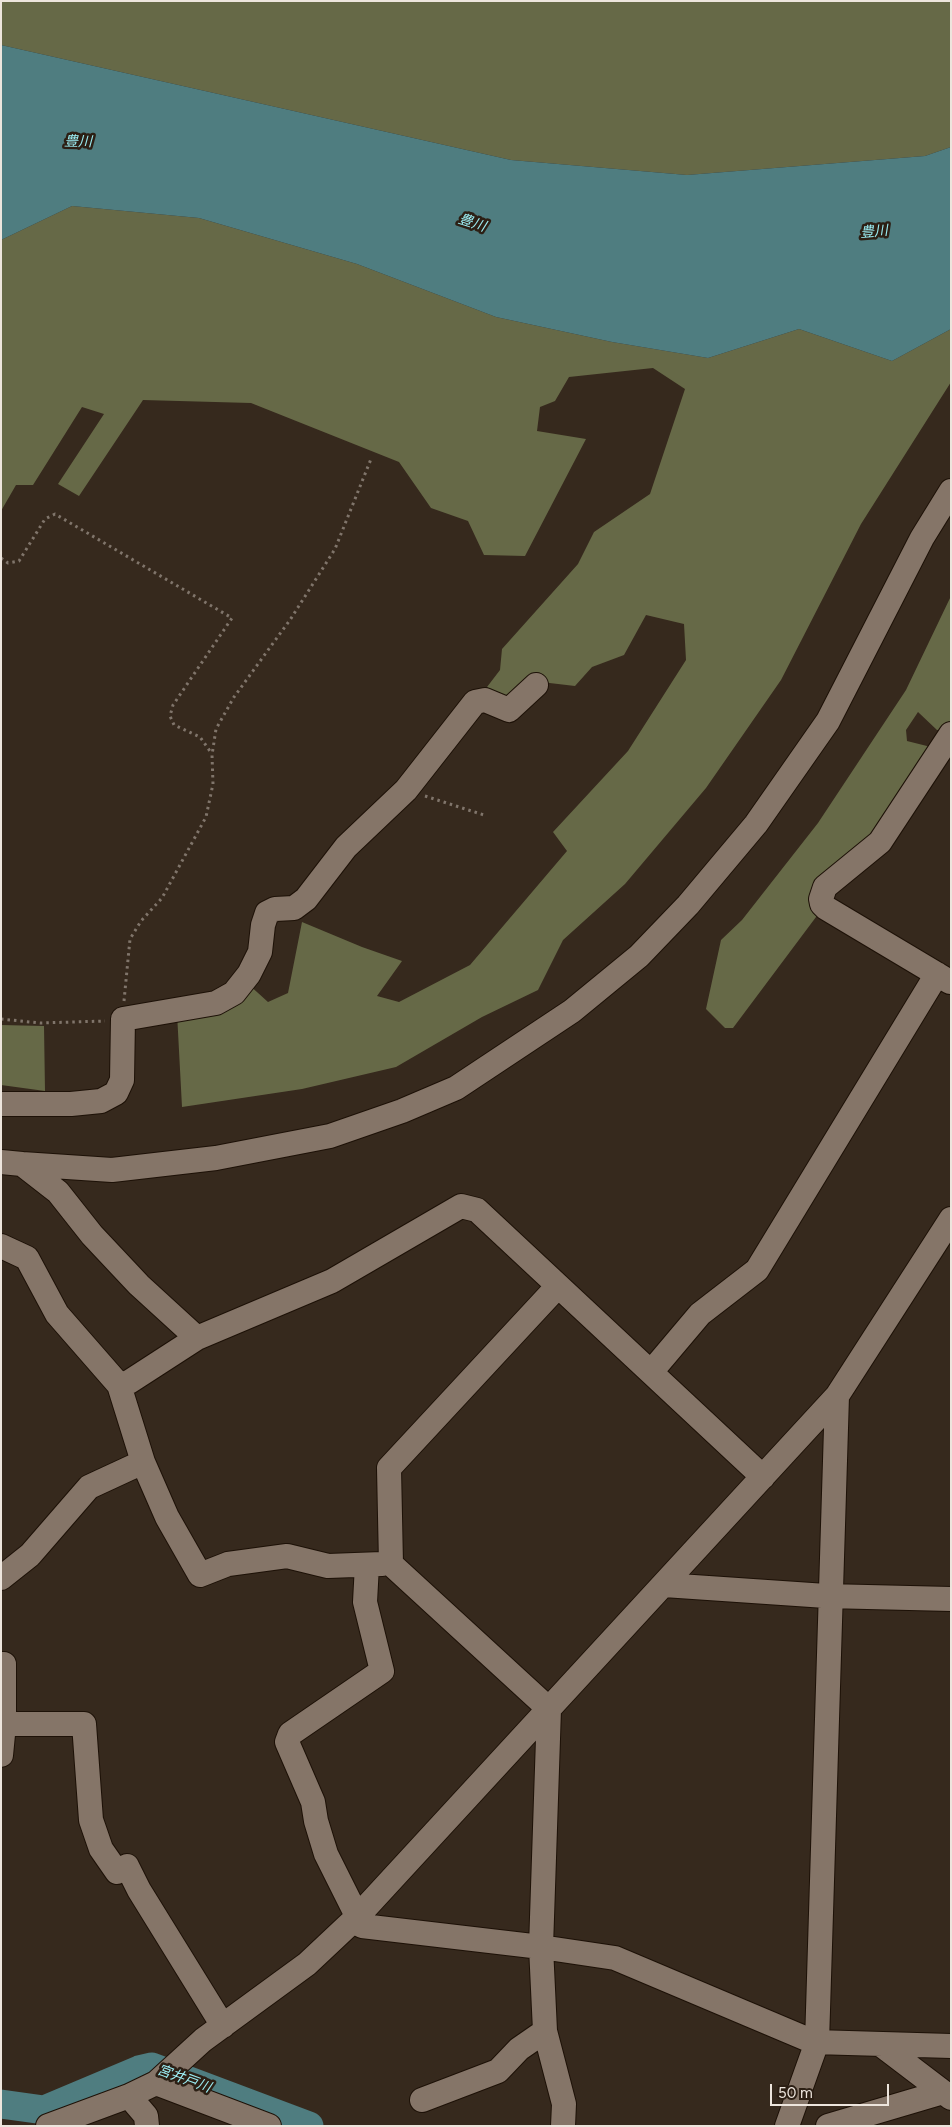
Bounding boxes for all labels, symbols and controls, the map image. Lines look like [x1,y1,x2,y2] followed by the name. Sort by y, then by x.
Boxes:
[64,133,92,151] water label: 豊川
[456,211,488,235] water label: 豊川
[859,222,889,242] water label: 豊川
[155,2062,213,2096] water label: 宮井戸川
[772,2074,891,2106] scale bar
[778,2084,813,2102] text: 50 m

